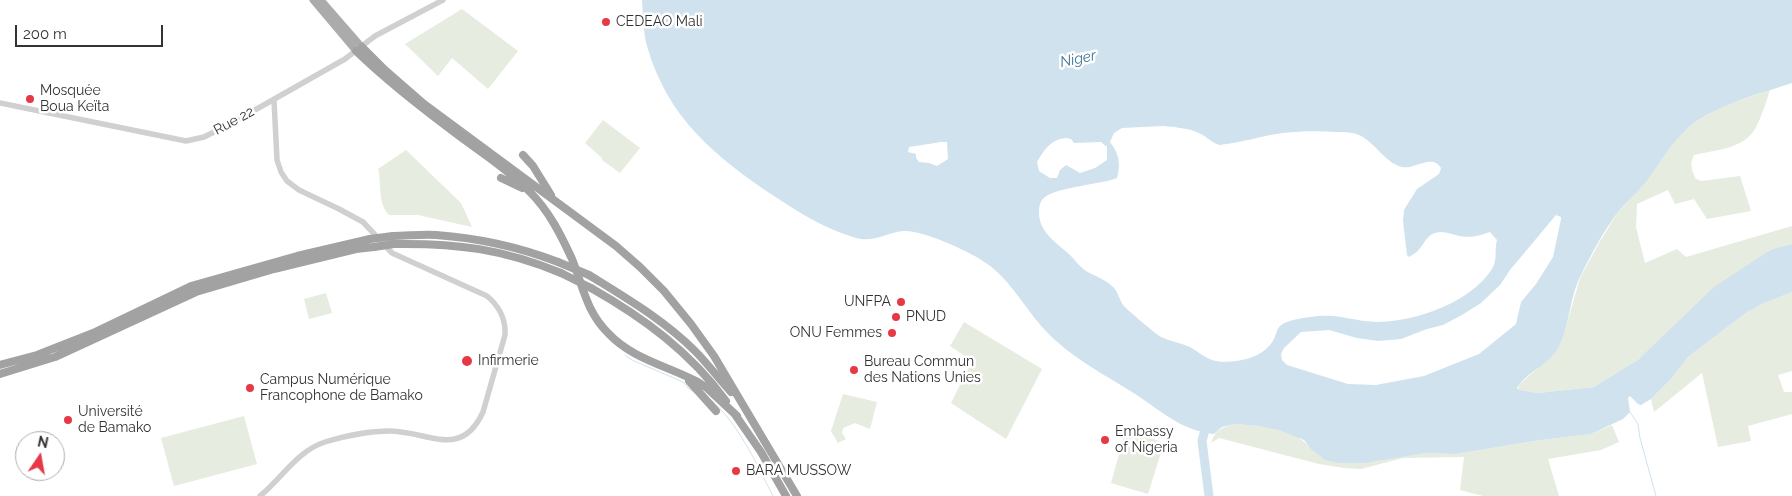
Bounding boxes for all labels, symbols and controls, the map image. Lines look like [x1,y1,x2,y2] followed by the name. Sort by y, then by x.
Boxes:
[616,14,703,30] place label: CEDEAO Mali
[18,15,165,47] scale bar
[600,16,612,28] marker: CEDEAO Mali
[23,25,67,43] text: 200 m
[1058,46,1098,72] water label: Niger
[40,83,109,115] place label: Mosquée Boua Keïta
[24,93,36,105] marker: Mosquée Boua Keïta
[211,103,257,139] street label: Rue 22
[844,294,891,310] place label: UNFPA
[895,296,907,308] marker: UNFPA
[906,309,946,325] place label: PNUD
[890,311,902,323] marker: PNUD
[790,325,882,341] place label: ONU Femmes
[886,327,898,339] marker: ONU Femmes
[478,353,539,369] place label: Infirmerie
[460,354,474,368] marker: Infirmerie
[864,354,981,387] place label: Bureau Commun des Nations Unies
[848,364,860,376] marker: Bureau Commun des Nations Unies
[260,372,423,404] place label: Campus Numérique Francophone de Bamako
[244,382,256,394] marker: Campus Numérique Francophone de Bamako
[78,404,151,437] place label: Université de Bamako
[62,414,74,426] marker: Université de Bamako
[1115,424,1178,457] place label: Embassy of Nigeria
[15,431,65,481] north arrow
[36,433,50,451] text: N
[1099,434,1111,446] marker: Embassy of Nigeria
[746,463,851,479] place label: BARA MUSSOW
[730,465,742,477] marker: BARA MUSSOW

